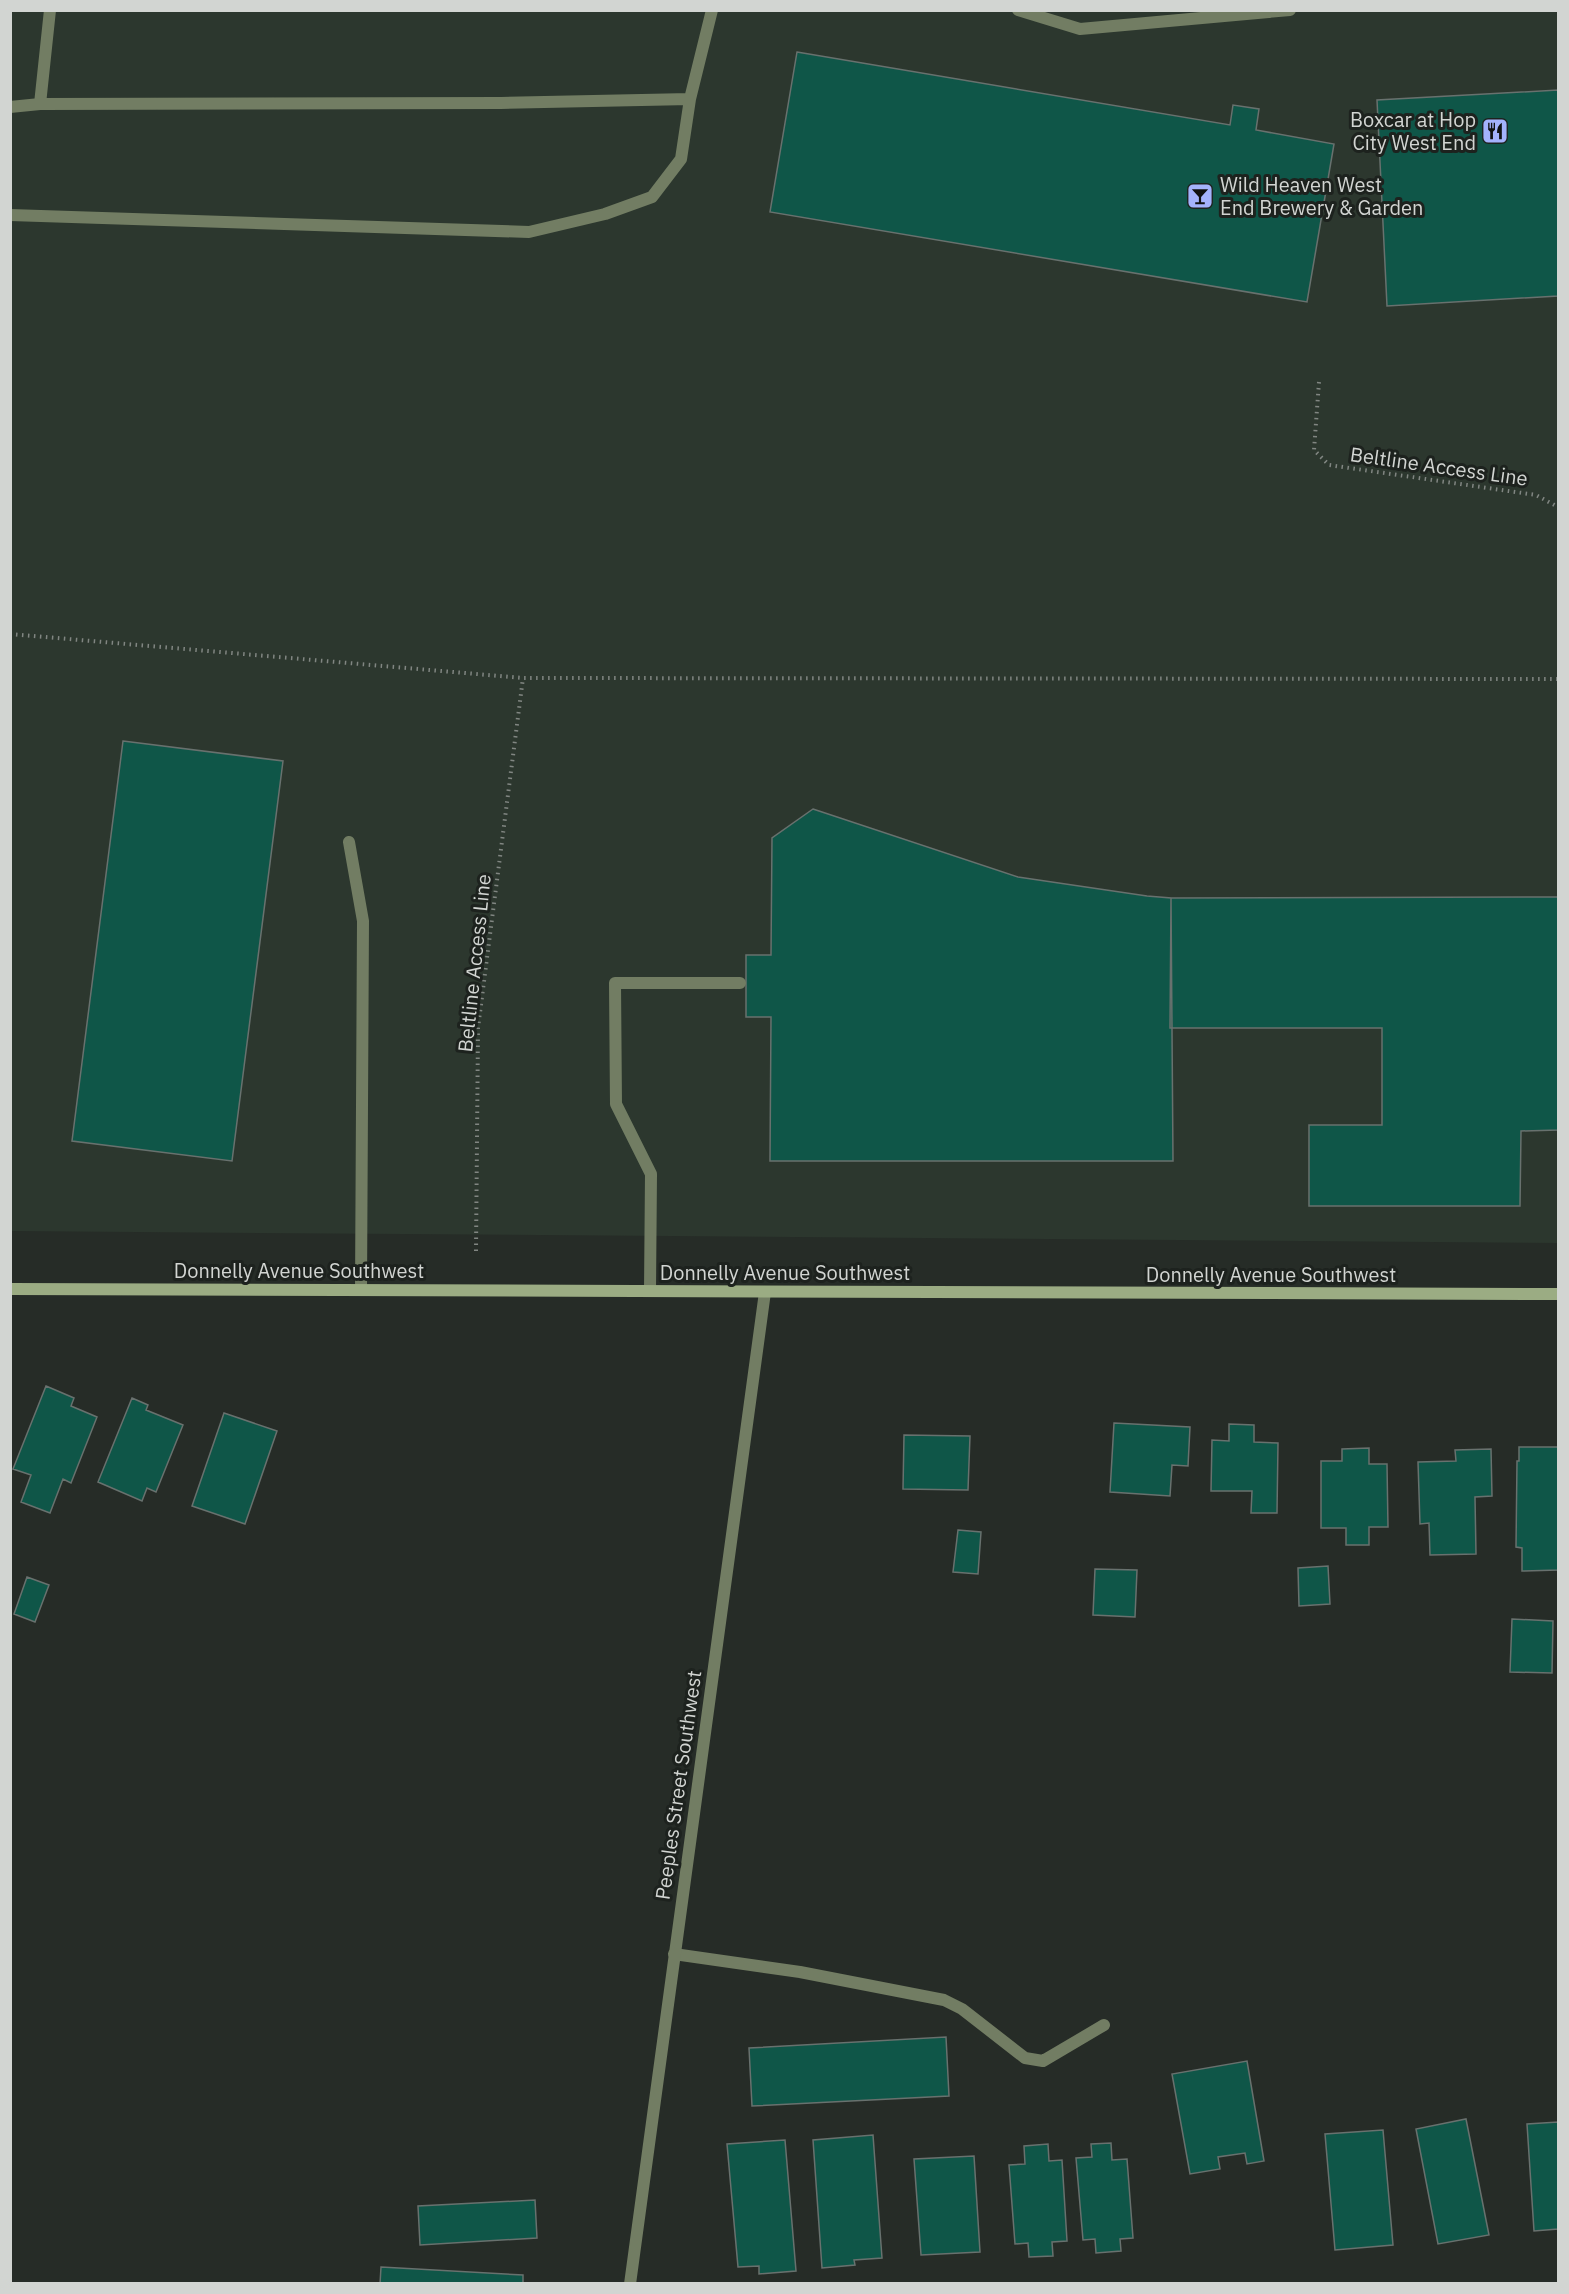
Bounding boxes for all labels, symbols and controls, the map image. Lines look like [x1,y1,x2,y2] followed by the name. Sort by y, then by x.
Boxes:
[1350,106,1476,156] place label: Boxcar at Hop City West End
[1480,116,1510,146] restaurant icon: Boxcar at Hop City West End
[1220,171,1423,221] place label: Wild Heaven West End Brewery & Garden
[1185,181,1215,211] bar icon: Wild Heaven West End Brewery & Garden
[1348,440,1530,492] street label: Beltline Access Line
[451,873,497,1053] street label: Beltline Access Line
[174,1257,424,1284] street label: Donnelly Avenue Southwest
[660,1259,910,1286] street label: Donnelly Avenue Southwest
[1146,1261,1396,1288] street label: Donnelly Avenue Southwest
[649,1669,707,1901] street label: Peeples Street Southwest

